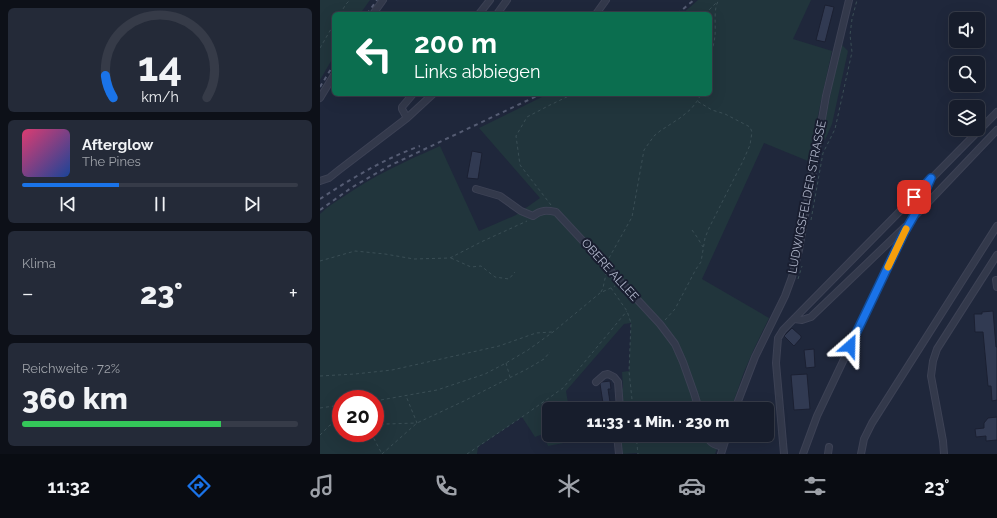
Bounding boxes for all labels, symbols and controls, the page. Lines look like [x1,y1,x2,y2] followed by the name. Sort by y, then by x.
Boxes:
[949,12,985,136] map controls
[949,12,985,48] button: sound
[414,27,497,60] text: 200 m
[348,28,400,80] icon: left
[138,42,182,91] text: 14
[949,56,985,92] button: search
[414,61,540,82] text: Links abbiegen
[141,89,179,105] text: km/h
[949,100,985,136] button: layers
[785,119,829,275] street label: LUDWIGSFELDER STRASSE
[82,136,153,154] text: Afterglow
[82,154,141,169] text: The Pines
[897,180,931,214] pin
[903,186,925,208] icon: arrive
[57,193,79,215] icon: previous
[149,193,171,215] icon: pause
[241,193,263,215] icon: next
[578,236,642,304] street label: OBERE ALLEE
[22,256,56,271] text: Klima
[140,276,183,311] text: 23°
[22,280,34,306] text: −
[289,280,298,306] text: +
[829,325,871,367] position arrow
[22,361,120,376] text: Reichweite · 72%
[22,381,128,416] text: 360 km
[332,390,384,442] speed limit sign: 20
[587,413,729,431] text: 11:33 · 1 Min. · 230 m
[185,472,213,500] icon: directions
[308,472,336,500] icon: music
[432,472,460,500] icon: phone
[555,472,583,500] icon: climate
[678,472,706,500] icon: car
[801,472,829,500] icon: filters
[48,476,90,497] text: 11:32
[924,476,949,497] text: 23°

